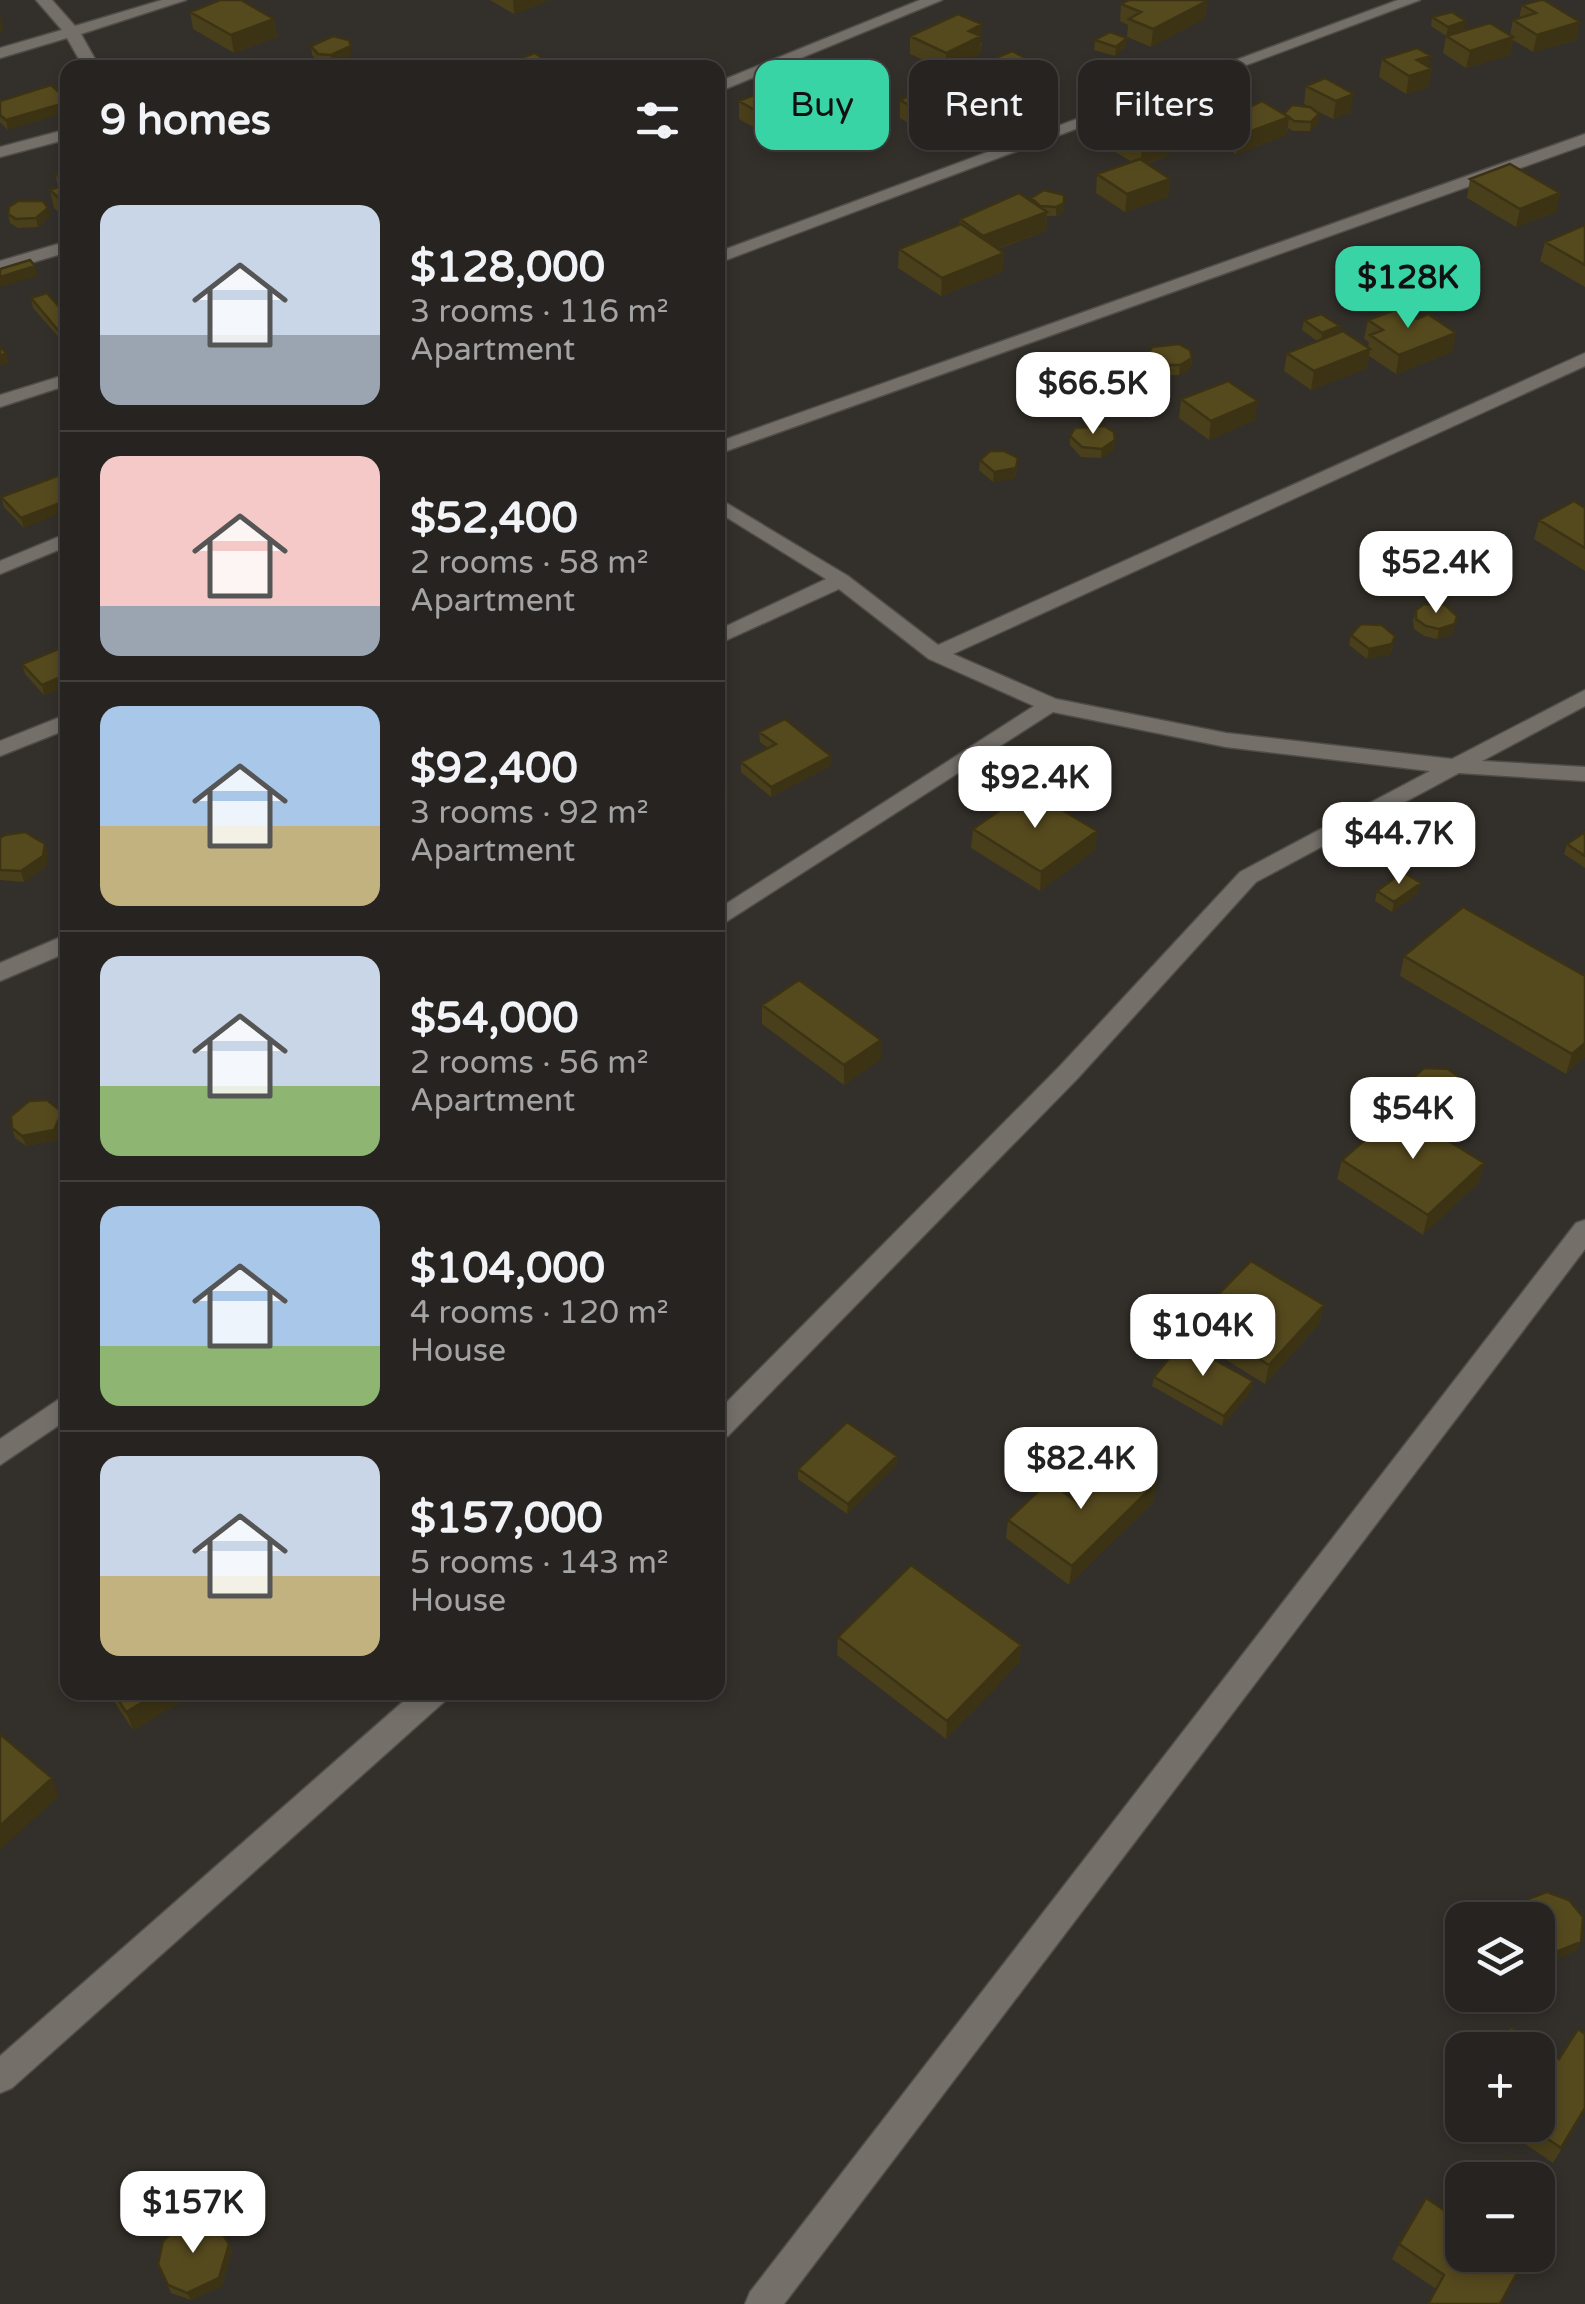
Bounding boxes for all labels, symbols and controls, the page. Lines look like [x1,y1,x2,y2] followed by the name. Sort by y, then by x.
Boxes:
[755,60,889,150] chip: Buy
[909,60,1058,150] chip: Rent
[1078,60,1250,150] chip: Filters
[630,93,685,148] icon: filters
[100,95,271,146] text: 9 homes
[410,242,605,293] text: $128,000
[180,245,300,365] icon: home
[1338,246,1478,331] pin: $128K
[1357,259,1459,297] text: $128K
[410,293,669,331] text: 3 rooms · 116 m²
[410,331,575,369] text: Apartment
[1012,352,1174,437] pin: $66.5K
[1038,365,1148,403] text: $66.5K
[410,493,578,544] text: $52,400
[180,496,300,616] icon: home
[1355,531,1517,616] pin: $52.4K
[410,544,649,582] text: 2 rooms · 58 m²
[1381,544,1491,582] text: $52.4K
[410,582,575,620] text: Apartment
[410,743,578,794] text: $92,400
[180,746,300,866] icon: home
[954,746,1116,831] pin: $92.4K
[980,759,1090,797] text: $92.4K
[410,794,649,832] text: 3 rooms · 92 m²
[1318,802,1480,887] pin: $44.7K
[1344,815,1454,853] text: $44.7K
[410,832,575,870] text: Apartment
[410,993,579,1044] text: $54,000
[180,996,300,1116] icon: home
[410,1044,649,1082] text: 2 rooms · 56 m²
[1354,1077,1472,1162] pin: $54K
[410,1082,575,1120] text: Apartment
[1372,1090,1454,1128] text: $54K
[410,1243,605,1294] text: $104,000
[180,1246,300,1366] icon: home
[410,1294,669,1332] text: 4 rooms · 120 m²
[1133,1294,1273,1379] pin: $104K
[1152,1307,1254,1345] text: $104K
[410,1332,506,1370] text: House
[1000,1427,1162,1512] pin: $82.4K
[1026,1440,1136,1478] text: $82.4K
[410,1493,603,1544] text: $157,000
[180,1496,300,1616] icon: home
[410,1544,669,1582] text: 5 rooms · 143 m²
[410,1582,506,1620] text: House
[1445,1902,1555,2272] map controls
[1445,1902,1555,2012] button: layers
[1445,2032,1555,2142] button: +
[1445,2162,1555,2272] button: −
[123,2171,263,2256] pin: $157K
[142,2184,244,2222] text: $157K

